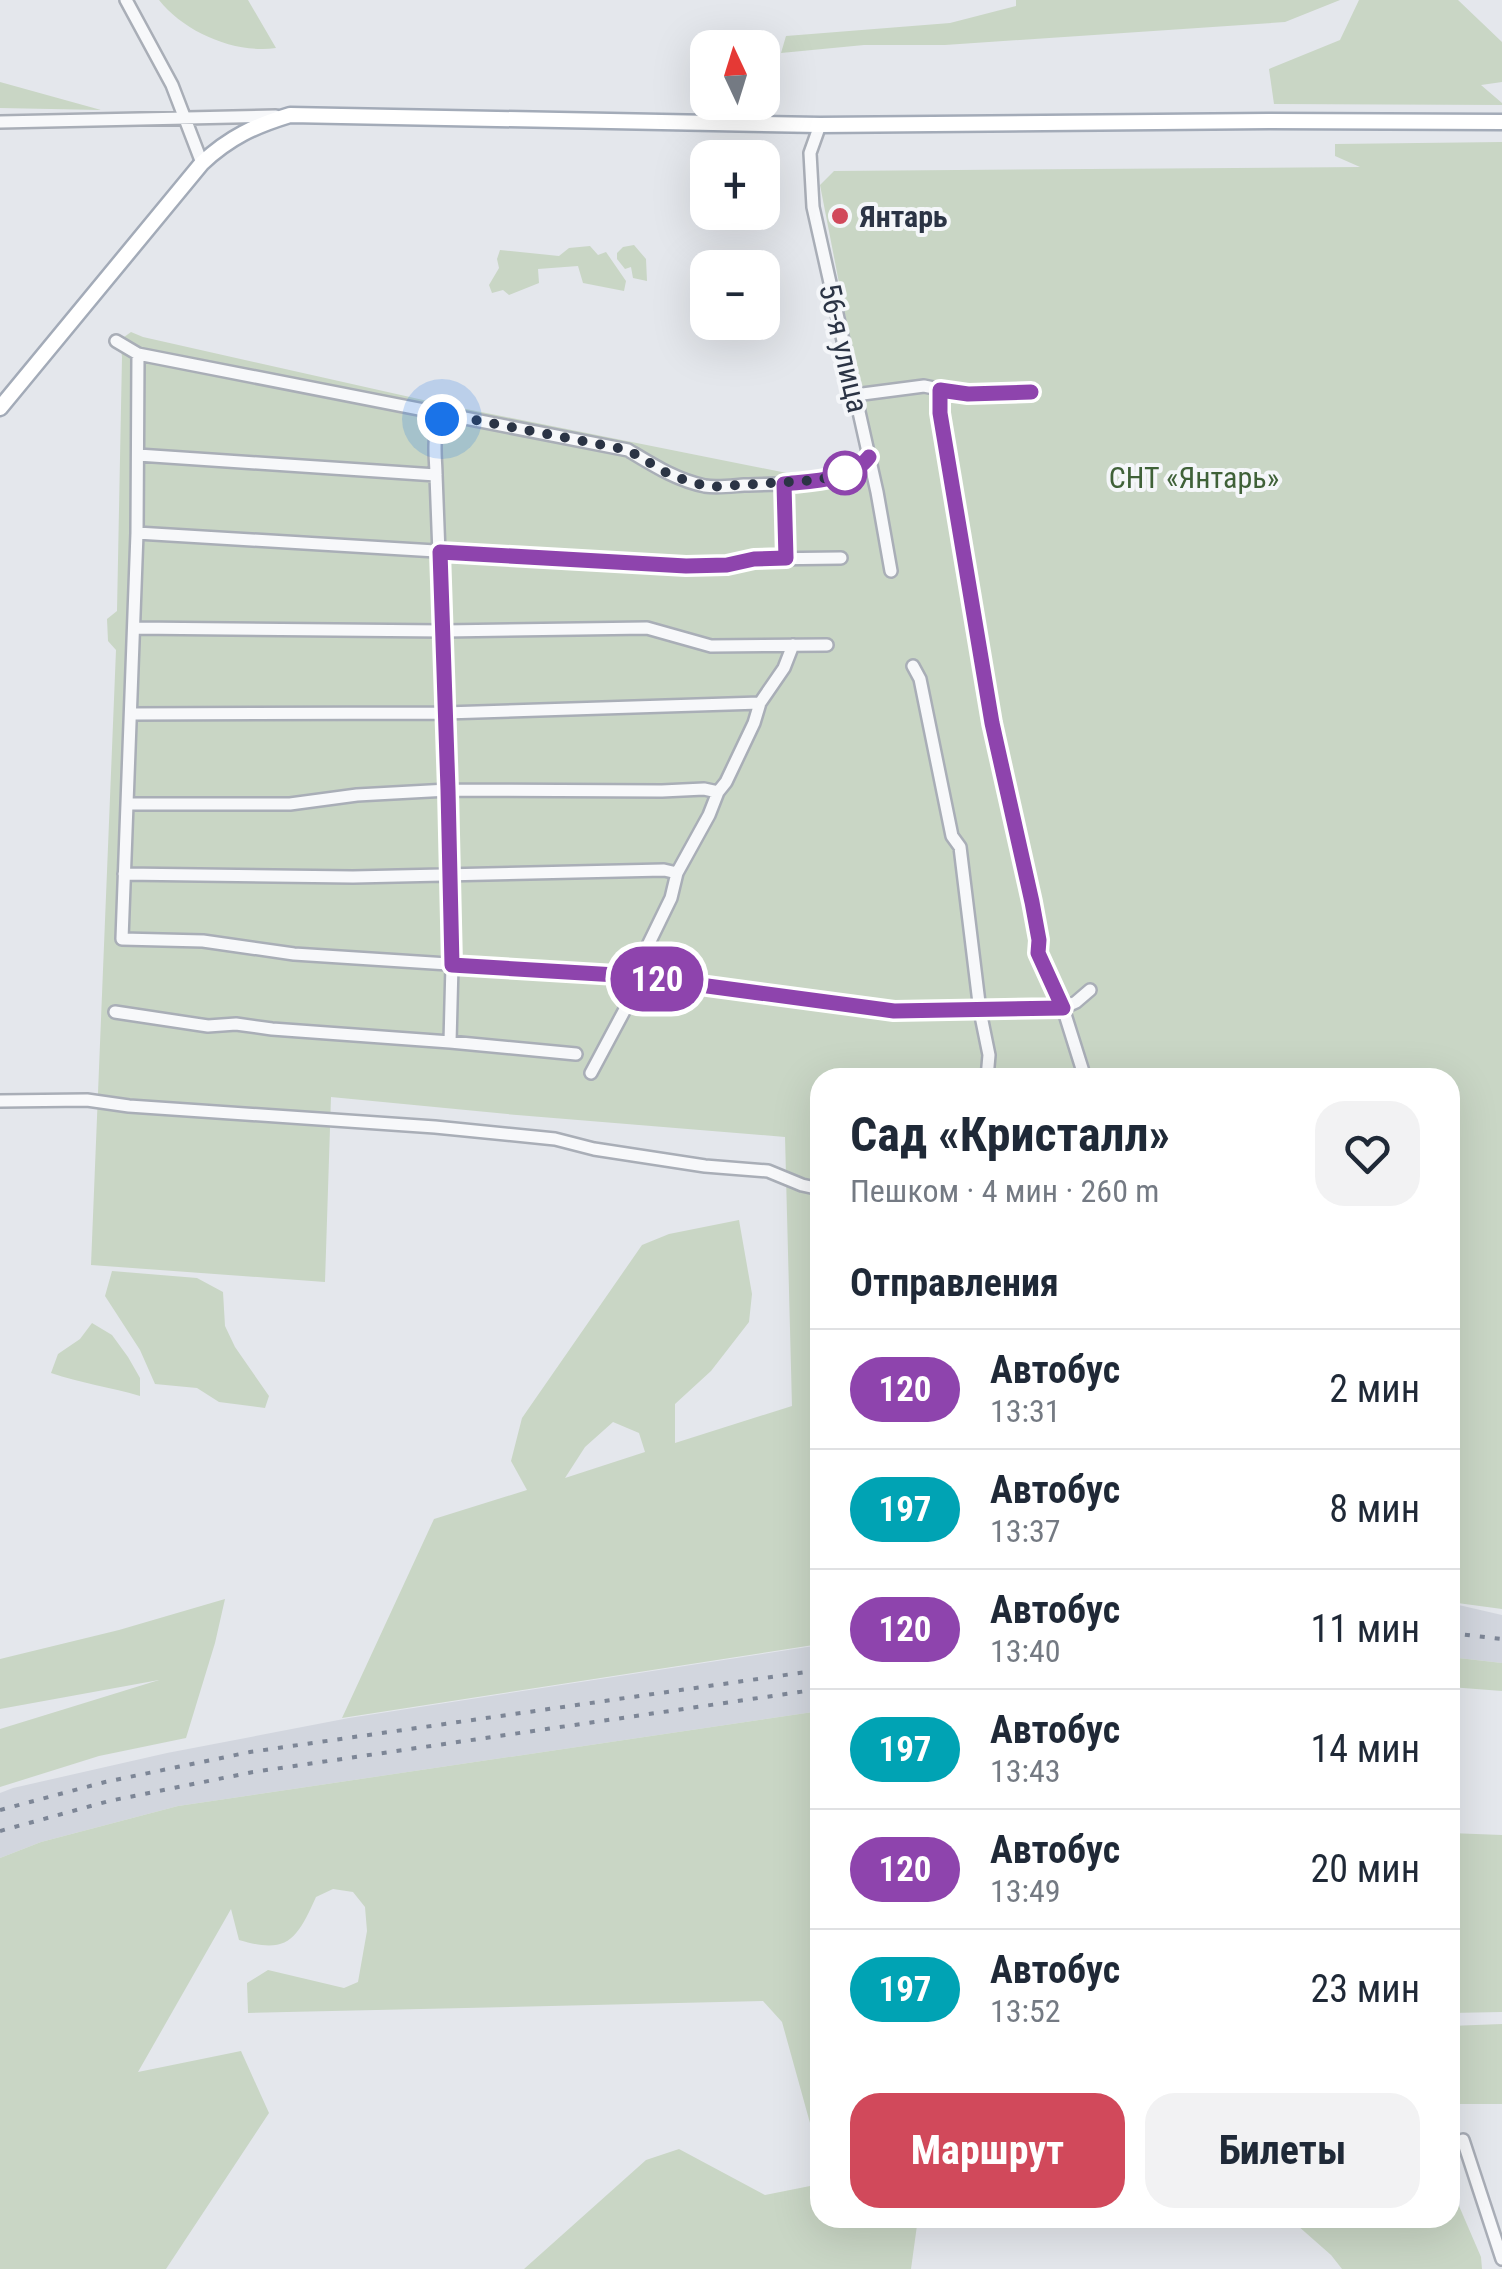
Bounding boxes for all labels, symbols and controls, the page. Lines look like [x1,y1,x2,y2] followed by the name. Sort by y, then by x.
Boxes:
[690,30,780,120] north arrow
[690,30,780,340] map controls
[690,140,780,230] button: +
[859,199,948,234] place label: Янтарь
[829,205,851,227] marker: Янтарь
[690,250,780,340] button: −
[812,280,876,416] street label: 56-я улица
[417,394,467,444] your location
[824,452,866,494] unlabelled marker
[1109,460,1279,495] park label: СНТ «Янтарь»
[600,946,714,1012] line badge: 120
[630,959,684,1000] text: 120
[1315,1101,1420,1206] button: heart
[850,1106,1170,1163] text: Сад «Кристалл»
[850,1172,1159,1210] text: Пешком · 4 мин · 260 m
[850,1261,1059,1305] text: Отправления
[990,1348,1120,1392] text: Автобус
[1329,1367,1420,1411] text: 2 мин
[878,1369,932,1410] text: 120
[990,1392,1061,1430] text: 13:31
[990,1468,1120,1512] text: Автобус
[1329,1487,1420,1531] text: 8 мин
[878,1489,932,1530] text: 197
[990,1512,1061,1550] text: 13:37
[990,1588,1120,1632] text: Автобус
[1311,1607,1420,1651] text: 11 мин
[878,1609,932,1650] text: 120
[990,1632,1061,1670] text: 13:40
[990,1708,1120,1752] text: Автобус
[1311,1727,1420,1771] text: 14 мин
[878,1729,932,1770] text: 197
[990,1752,1061,1790] text: 13:43
[990,1828,1120,1872] text: Автобус
[1311,1847,1420,1891] text: 20 мин
[878,1849,932,1890] text: 120
[990,1872,1061,1910] text: 13:49
[990,1948,1120,1992] text: Автобус
[1311,1967,1420,2011] text: 23 мин
[878,1969,932,2010] text: 197
[990,1992,1061,2030] text: 13:52
[850,2093,1125,2208] button: Маршрут
[1145,2093,1420,2208] button: Билеты

